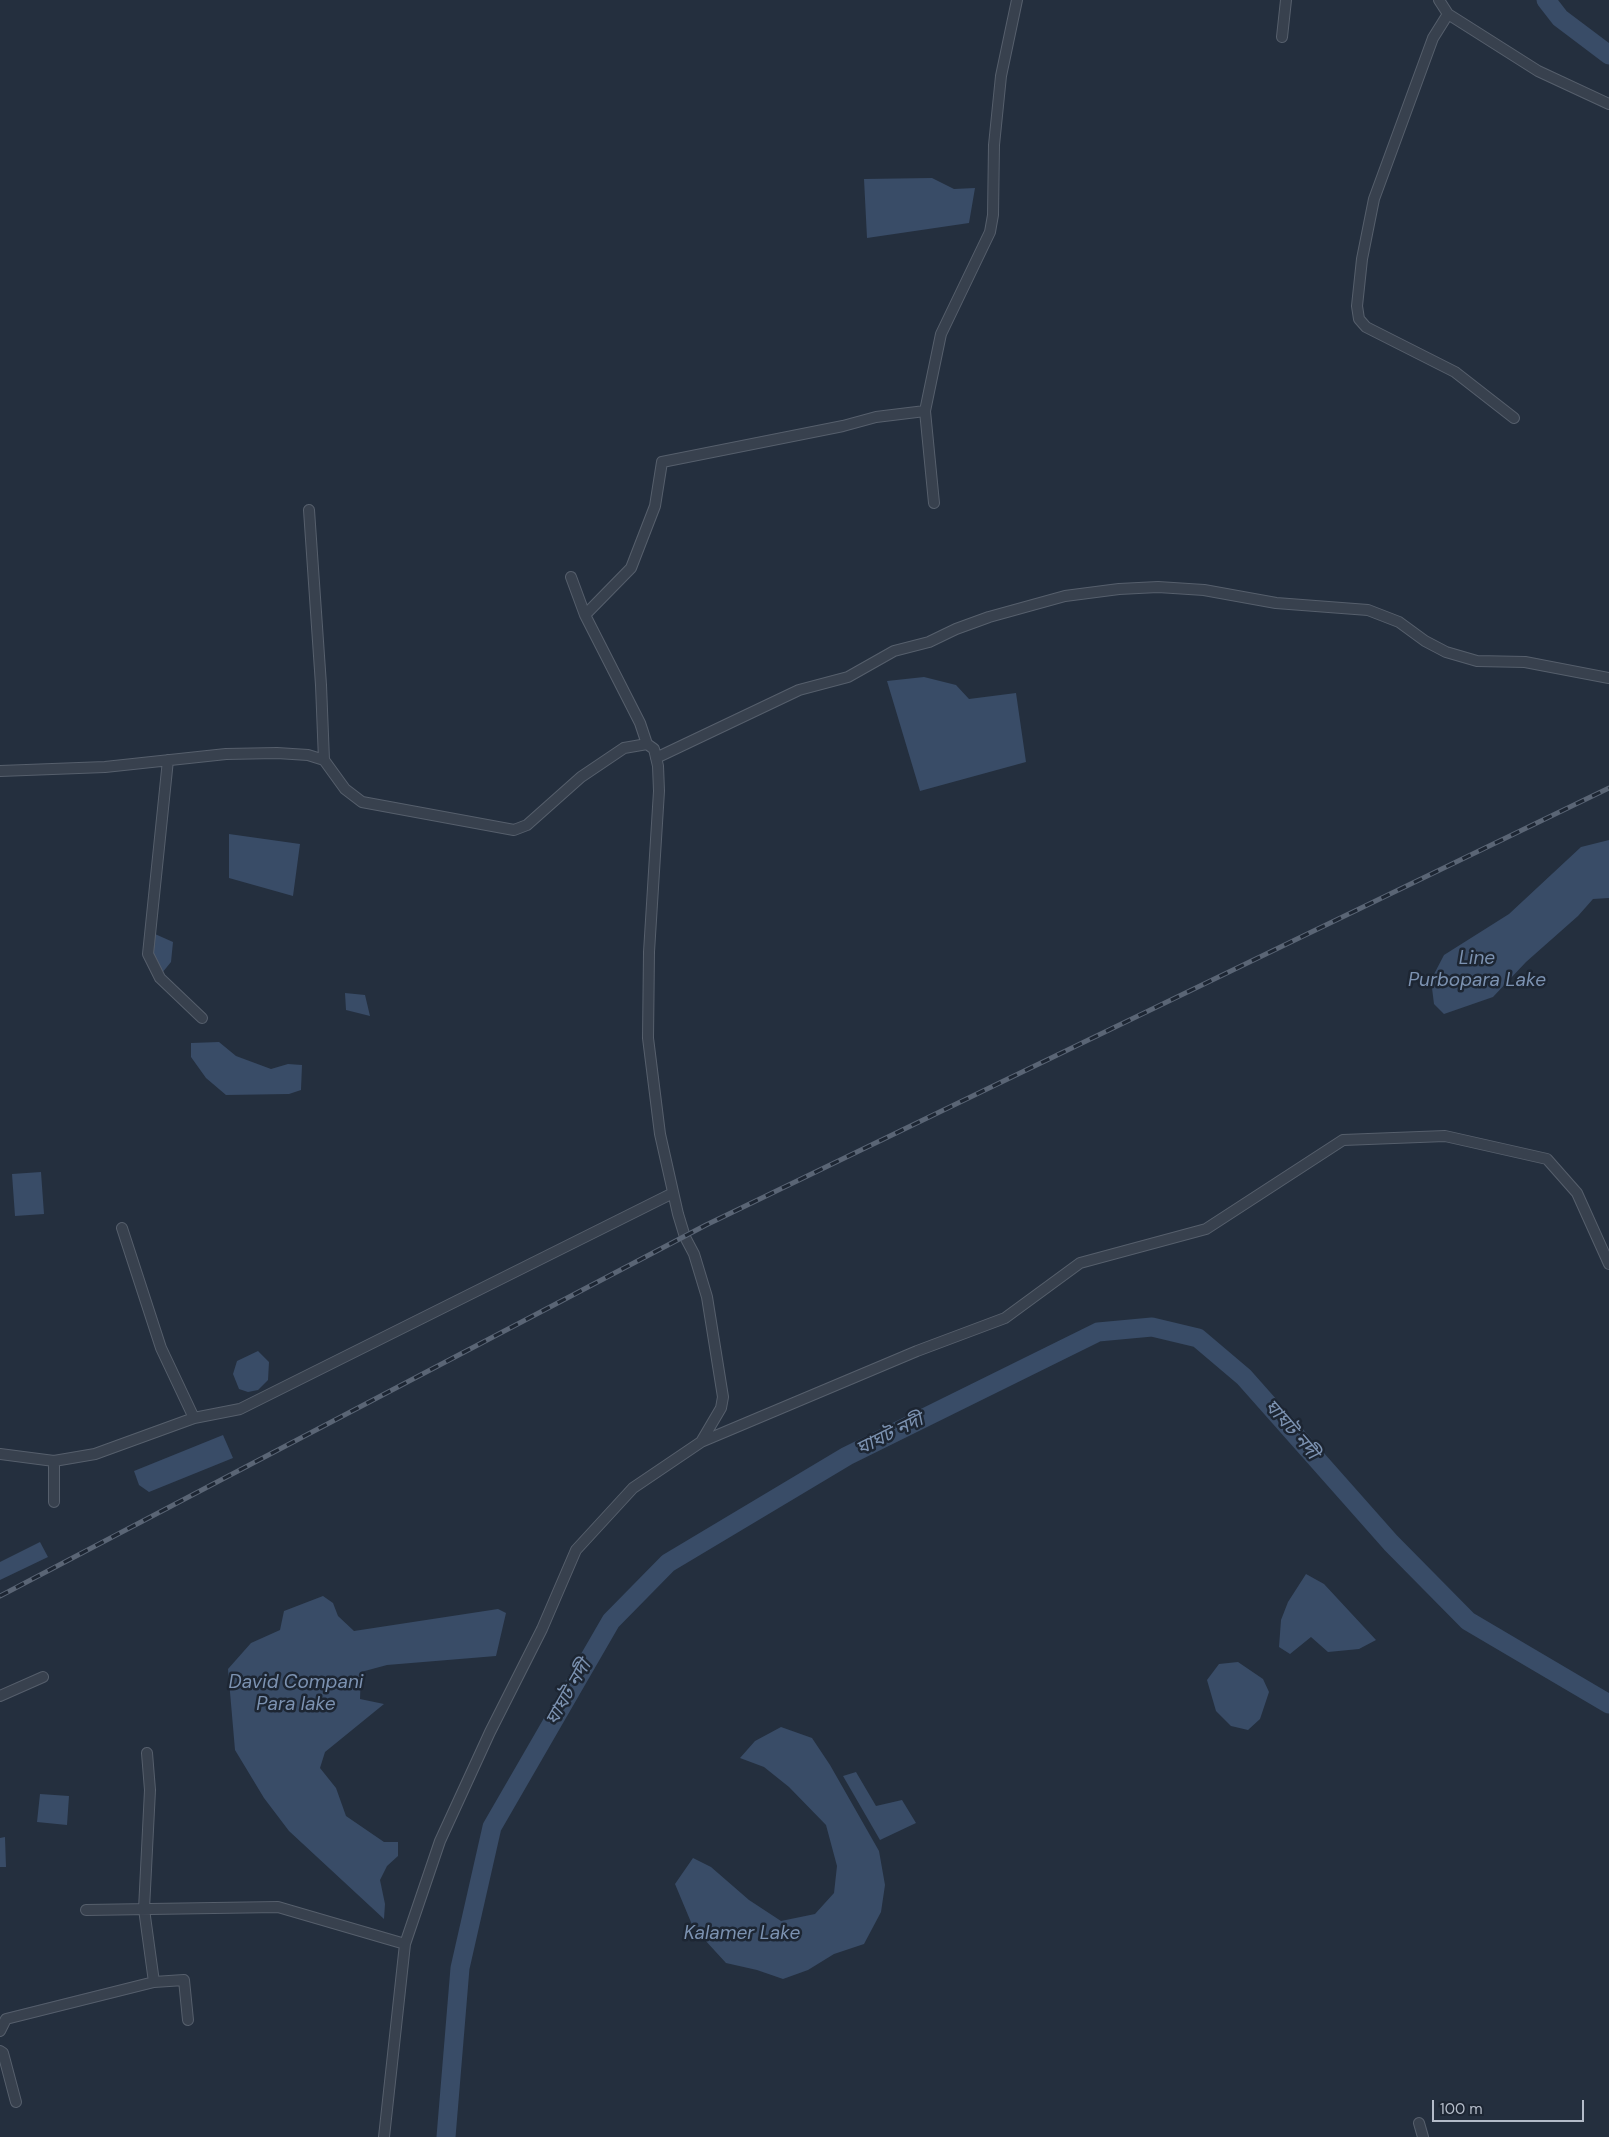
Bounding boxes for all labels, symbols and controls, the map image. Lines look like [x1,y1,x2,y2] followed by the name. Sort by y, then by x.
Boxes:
[1408,948,1546,992] water label: Line Purbopara Lake
[1259,1396,1323,1464] water label: ঘাঘট নদী
[853,1409,927,1461] water label: ঘাঘট নদী
[541,1656,597,1730] water label: ঘাঘট নদী
[229,1672,363,1716] water label: David Compani Para lake
[684,1923,800,1945] water label: Kalamer Lake
[1434,2090,1586,2122] scale bar
[1440,2099,1483,2119] text: 100 m

